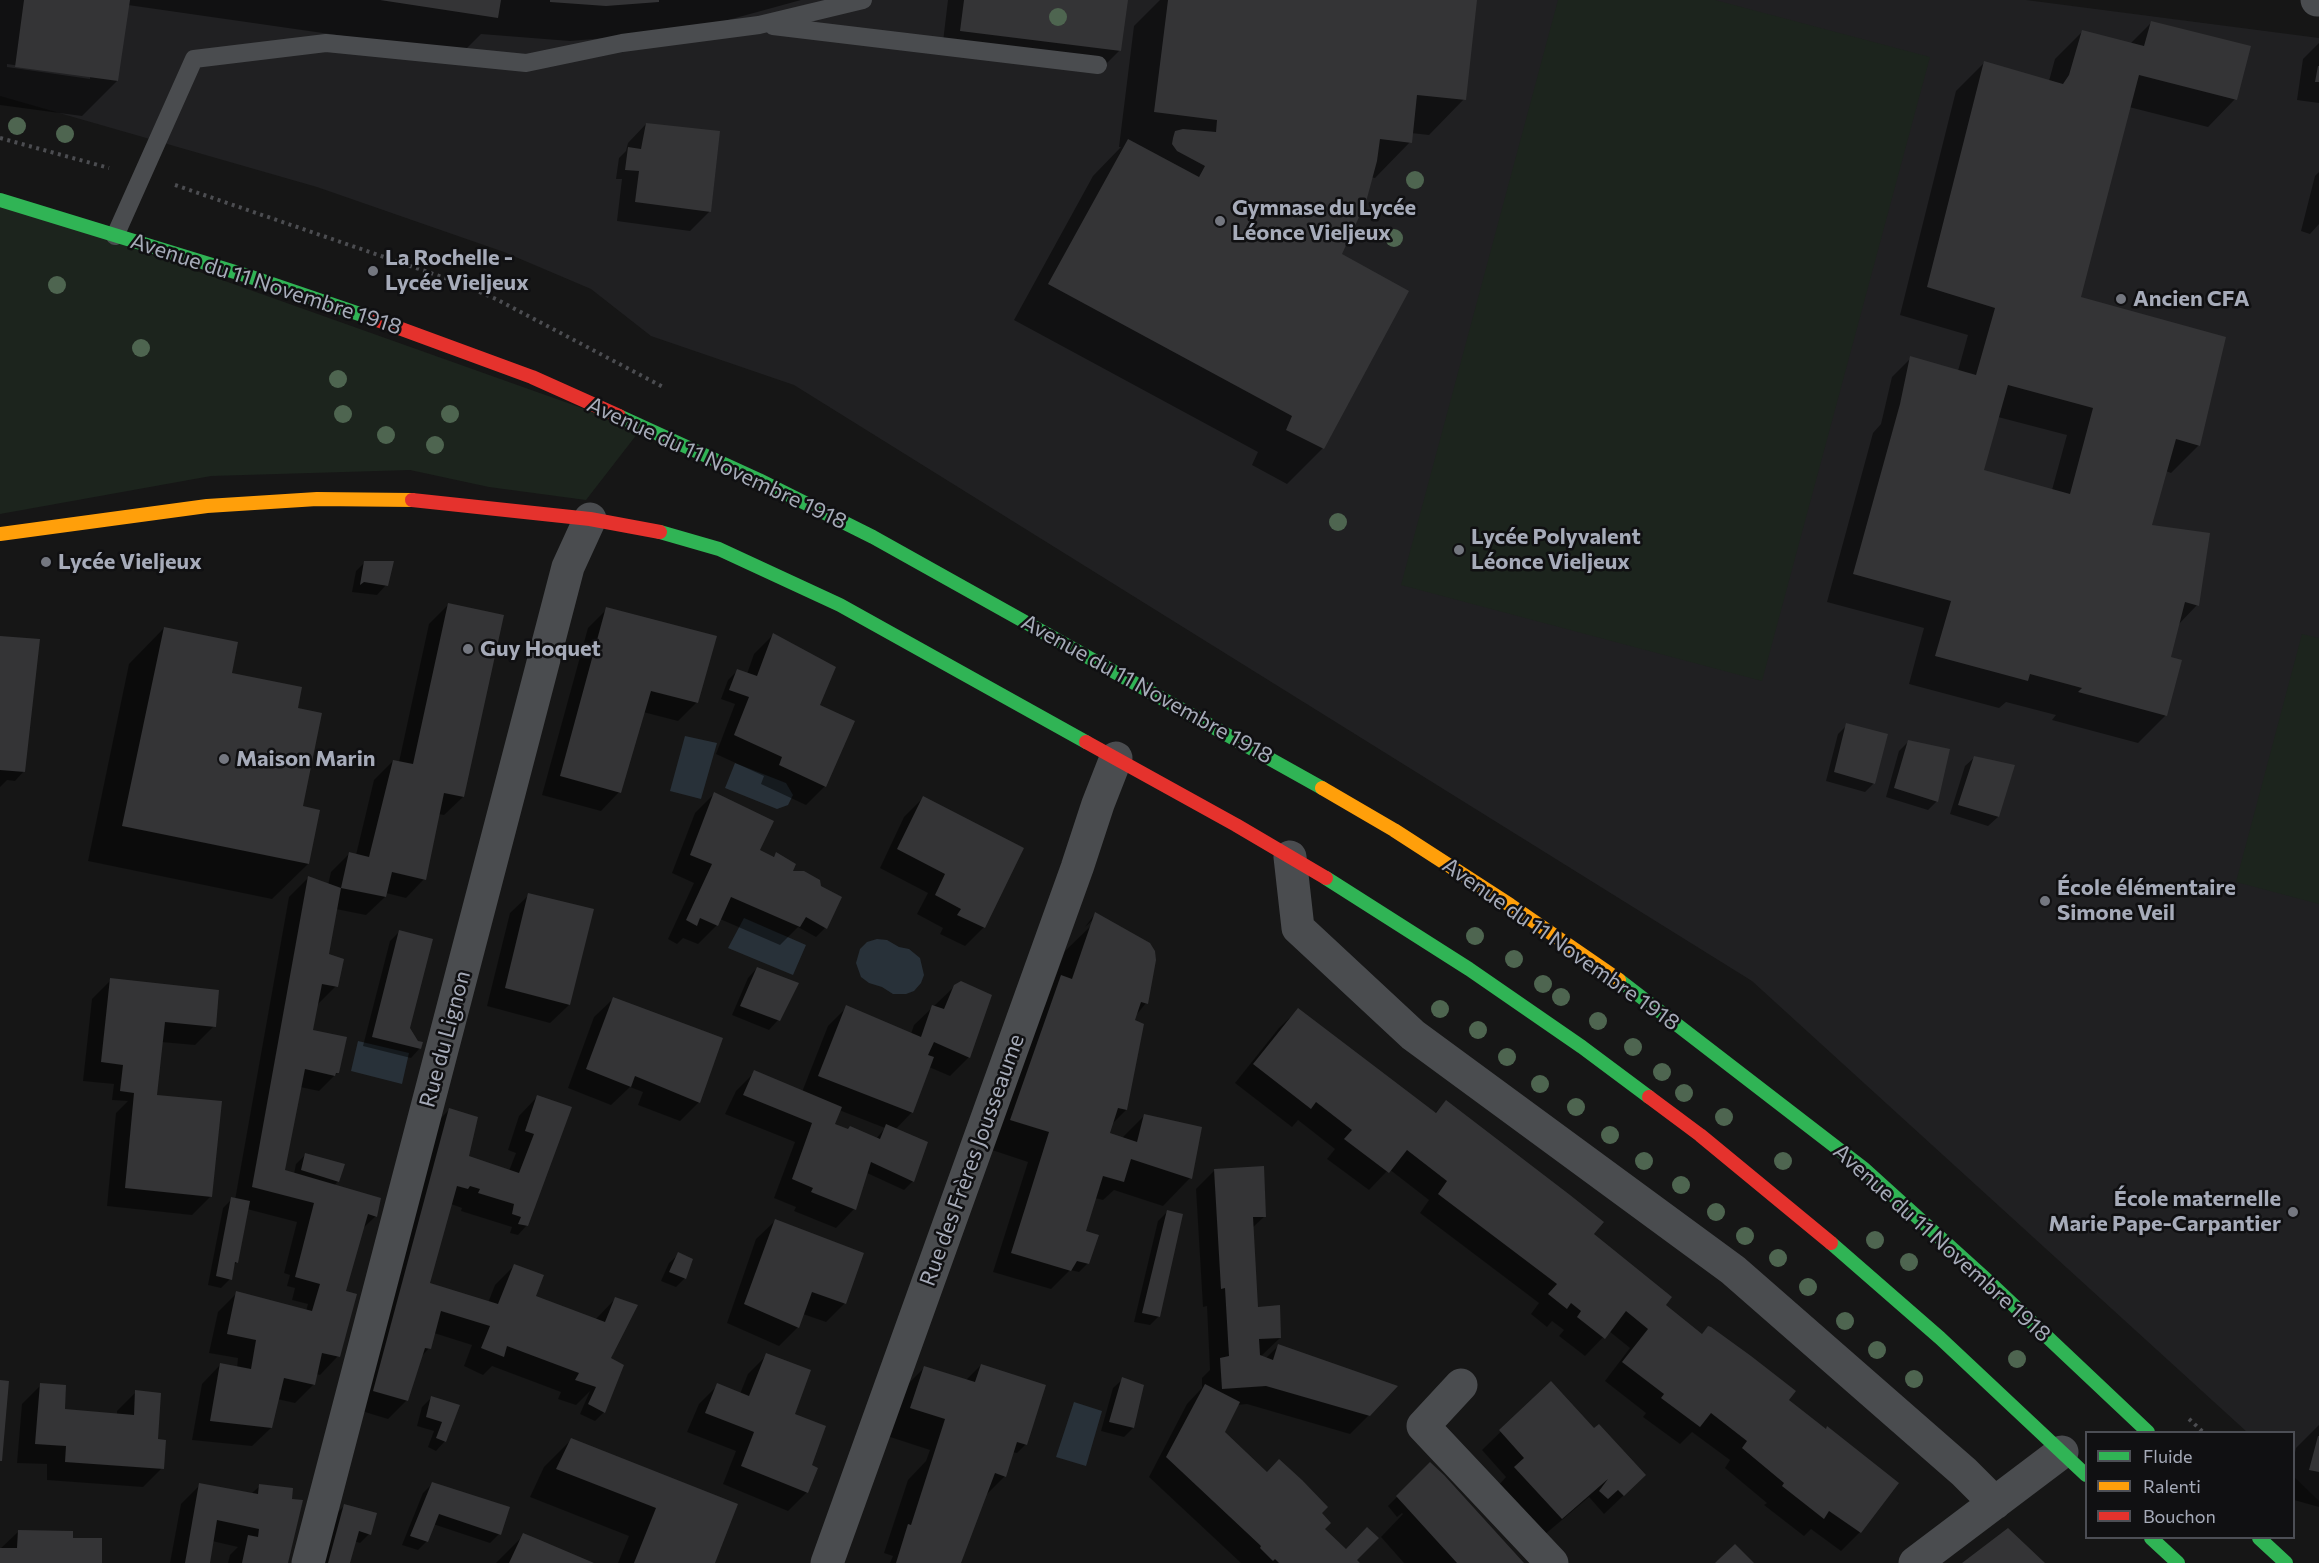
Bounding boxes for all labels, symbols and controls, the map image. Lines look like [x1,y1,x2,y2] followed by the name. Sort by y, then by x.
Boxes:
[1232,195,1416,246] place label: Gymnase du Lycée Léonce Vieljeux
[1213,214,1227,228] marker: Gymnase du Lycée Léonce Vieljeux
[127,228,405,340] street label: Avenue du 11 Novembre 1918
[385,245,529,296] place label: La Rochelle - Lycée Vieljeux
[366,264,380,278] marker: La Rochelle - Lycée Vieljeux
[2133,286,2249,312] place label: Ancien CFA
[2114,292,2128,306] marker: Ancien CFA
[583,391,851,535] street label: Avenue du 11 Novembre 1918
[1471,524,1641,576] place label: Lycée Polyvalent Léonce Vieljeux
[1452,543,1466,557] marker: Lycée Polyvalent Léonce Vieljeux
[58,549,202,575] place label: Lycée Vieljeux
[39,555,53,569] marker: Lycée Vieljeux
[1017,609,1277,769] street label: Avenue du 11 Novembre 1918
[480,636,601,662] place label: Guy Hoquet
[461,642,475,656] marker: Guy Hoquet
[236,746,376,772] place label: Maison Marin
[217,752,231,766] marker: Maison Marin
[1437,852,1685,1036] street label: Avenue du 11 Novembre 1918
[2057,875,2236,926] place label: École élémentaire Simone Veil
[2038,894,2052,908] marker: École élémentaire Simone Veil
[414,968,476,1110] street label: Rue du Lignon
[914,1031,1030,1289] street label: Rue des Frères Jousseaume
[1828,1138,2056,1348] street label: Avenue du 11 Novembre 1918
[2048,1186,2281,1238] place label: École maternelle Marie Pape-Carpantier
[2286,1205,2300,1219] marker: École maternelle Marie Pape-Carpantier
[2085,1431,2295,1539] legend
[2143,1445,2192,1467] text: Fluide
[2143,1475,2201,1497] text: Ralenti
[2143,1505,2216,1527] text: Bouchon

